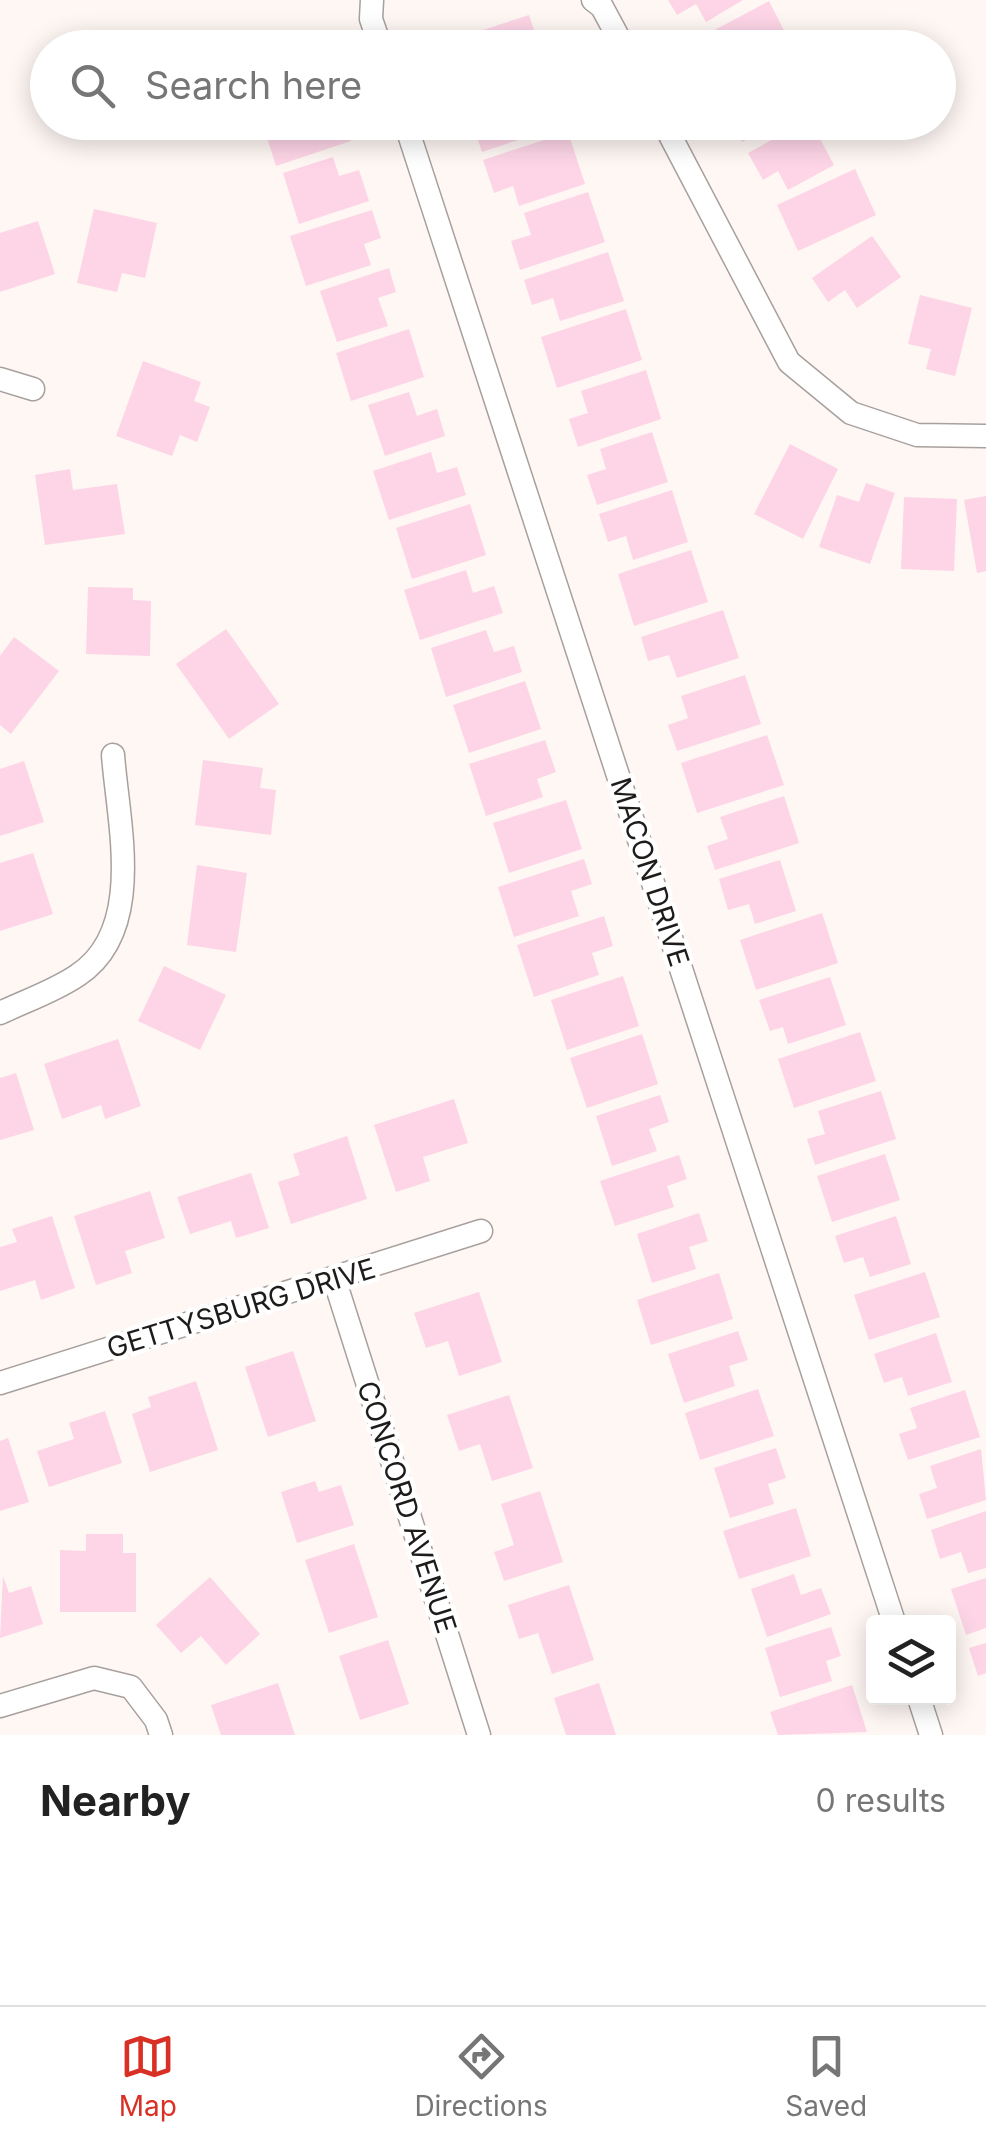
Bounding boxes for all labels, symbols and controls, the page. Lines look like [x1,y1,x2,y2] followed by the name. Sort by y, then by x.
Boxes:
[30,30,956,140] search box
[65,58,120,113] icon: search
[145,62,362,108] text: Search here
[603,773,697,971] street label: MACON DRIVE
[103,1251,379,1365] street label: GETTYSBURG DRIVE
[350,1377,464,1637] street label: CONCORD AVENUE
[866,1615,956,1705] map controls
[866,1615,956,1705] button: layers
[40,1775,191,1826] text: Nearby
[816,1781,946,1820] text: 0 results
[119,2029,177,2123] tab: Map
[414,2029,548,2123] tab: Directions
[785,2029,867,2123] tab: Saved

